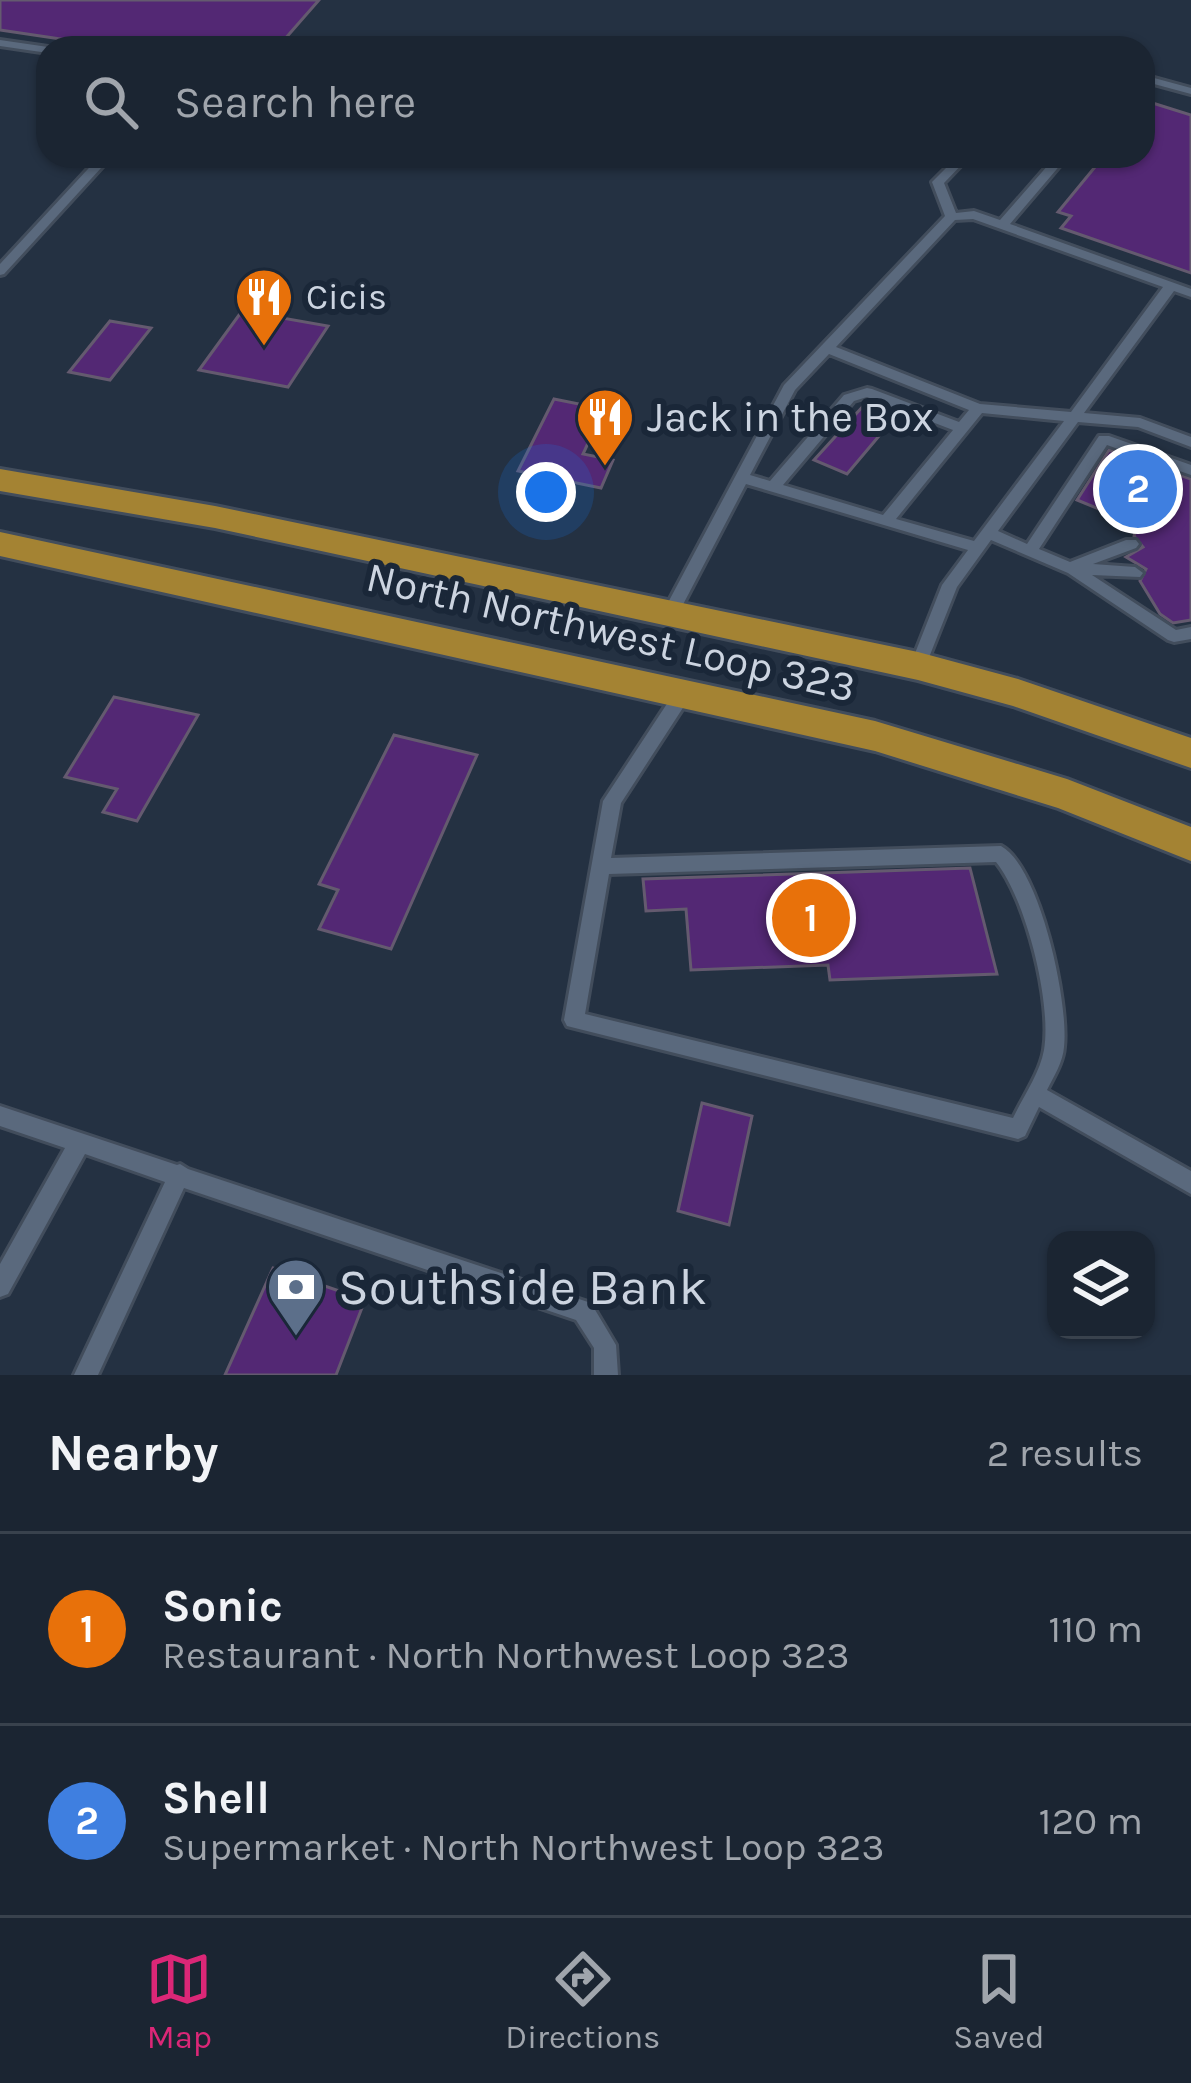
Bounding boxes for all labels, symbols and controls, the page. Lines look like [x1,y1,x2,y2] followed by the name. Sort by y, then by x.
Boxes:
[36,36,1155,168] search box
[78,69,144,135] icon: search
[174,76,416,128] text: Search here
[233,266,295,348] restaurant icon: Cicis
[306,276,387,318] place label: Cicis
[574,386,636,468] restaurant icon: Jack in the Box
[647,392,933,442] place label: Jack in the Box
[1099,444,1177,534] pin: 2
[516,462,576,522] your location
[362,551,860,713] street label: North Northwest Loop 323
[772,873,850,963] pin: 1
[1047,1231,1155,1339] map controls
[1047,1231,1155,1339] button: layers
[265,1256,327,1338] bank icon: Southside Bank
[338,1257,707,1317] place label: Southside Bank
[48,1423,218,1483] text: Nearby
[987,1430,1143,1476] text: 2 results
[162,1580,283,1632] text: Sonic
[80,1606,94,1652] text: 1
[1048,1606,1143,1652] text: 110 m
[162,1632,850,1678] text: Restaurant · North Northwest Loop 323
[162,1772,270,1824] text: Shell
[75,1798,99,1844] text: 2
[1039,1798,1143,1844] text: 120 m
[162,1824,884,1870] text: Supermarket · North Northwest Loop 323
[146,1946,212,2056] tab: Map
[505,1946,660,2056] tab: Directions
[953,1946,1045,2056] tab: Saved

